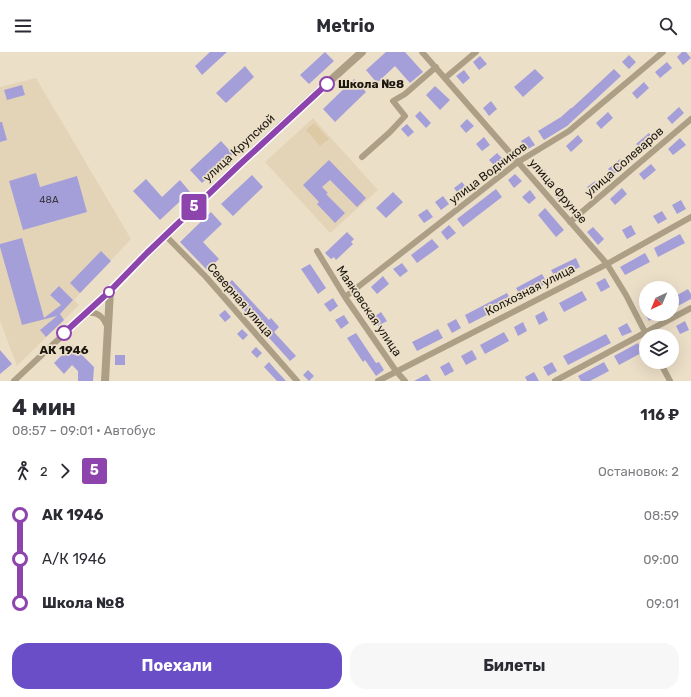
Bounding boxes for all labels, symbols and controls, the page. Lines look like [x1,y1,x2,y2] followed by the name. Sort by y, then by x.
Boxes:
[12,15,34,37] icon: menu
[316,15,375,37] text: Metrio
[657,15,679,37] icon: search
[319,76,335,92] marker: Школа №8
[338,77,404,91] place label: Школа №8
[200,111,278,185] street label: улица Крупской
[582,124,667,200] street label: улица Солеваров
[446,139,530,207] street label: улица Водников
[526,156,590,227] street label: улица Фрунзе
[39,194,59,206] house number: 48А
[181,194,207,220] line badge: 5
[189,198,199,215] text: 5
[204,260,276,340] street label: Северная улица
[483,261,577,319] street label: Колхозная улица
[334,263,404,359] street label: Маяковская улица
[639,281,679,321] north arrow
[639,281,679,369] map controls
[103,286,115,298] unlabelled marker
[56,325,72,341] marker: АК 1946
[639,329,679,369] button: layers
[39,343,89,357] place label: АК 1946
[12,394,76,421] text: 4 мин
[640,406,679,424] text: 116 ₽
[12,423,156,438] text: 08:57 – 09:01 · Автобус
[12,460,34,482] icon: walk
[54,460,76,482] icon: forward
[90,462,99,479] text: 5
[40,464,48,479] text: 2
[598,464,679,479] text: Остановок: 2
[42,506,103,524] text: АК 1946
[644,508,679,523] text: 08:59
[42,550,106,568] text: А/К 1946
[643,552,679,567] text: 09:00
[42,594,125,612] text: Школа №8
[646,596,679,611] text: 09:01
[12,643,342,689] button: Поехали
[350,643,679,689] button: Билеты

